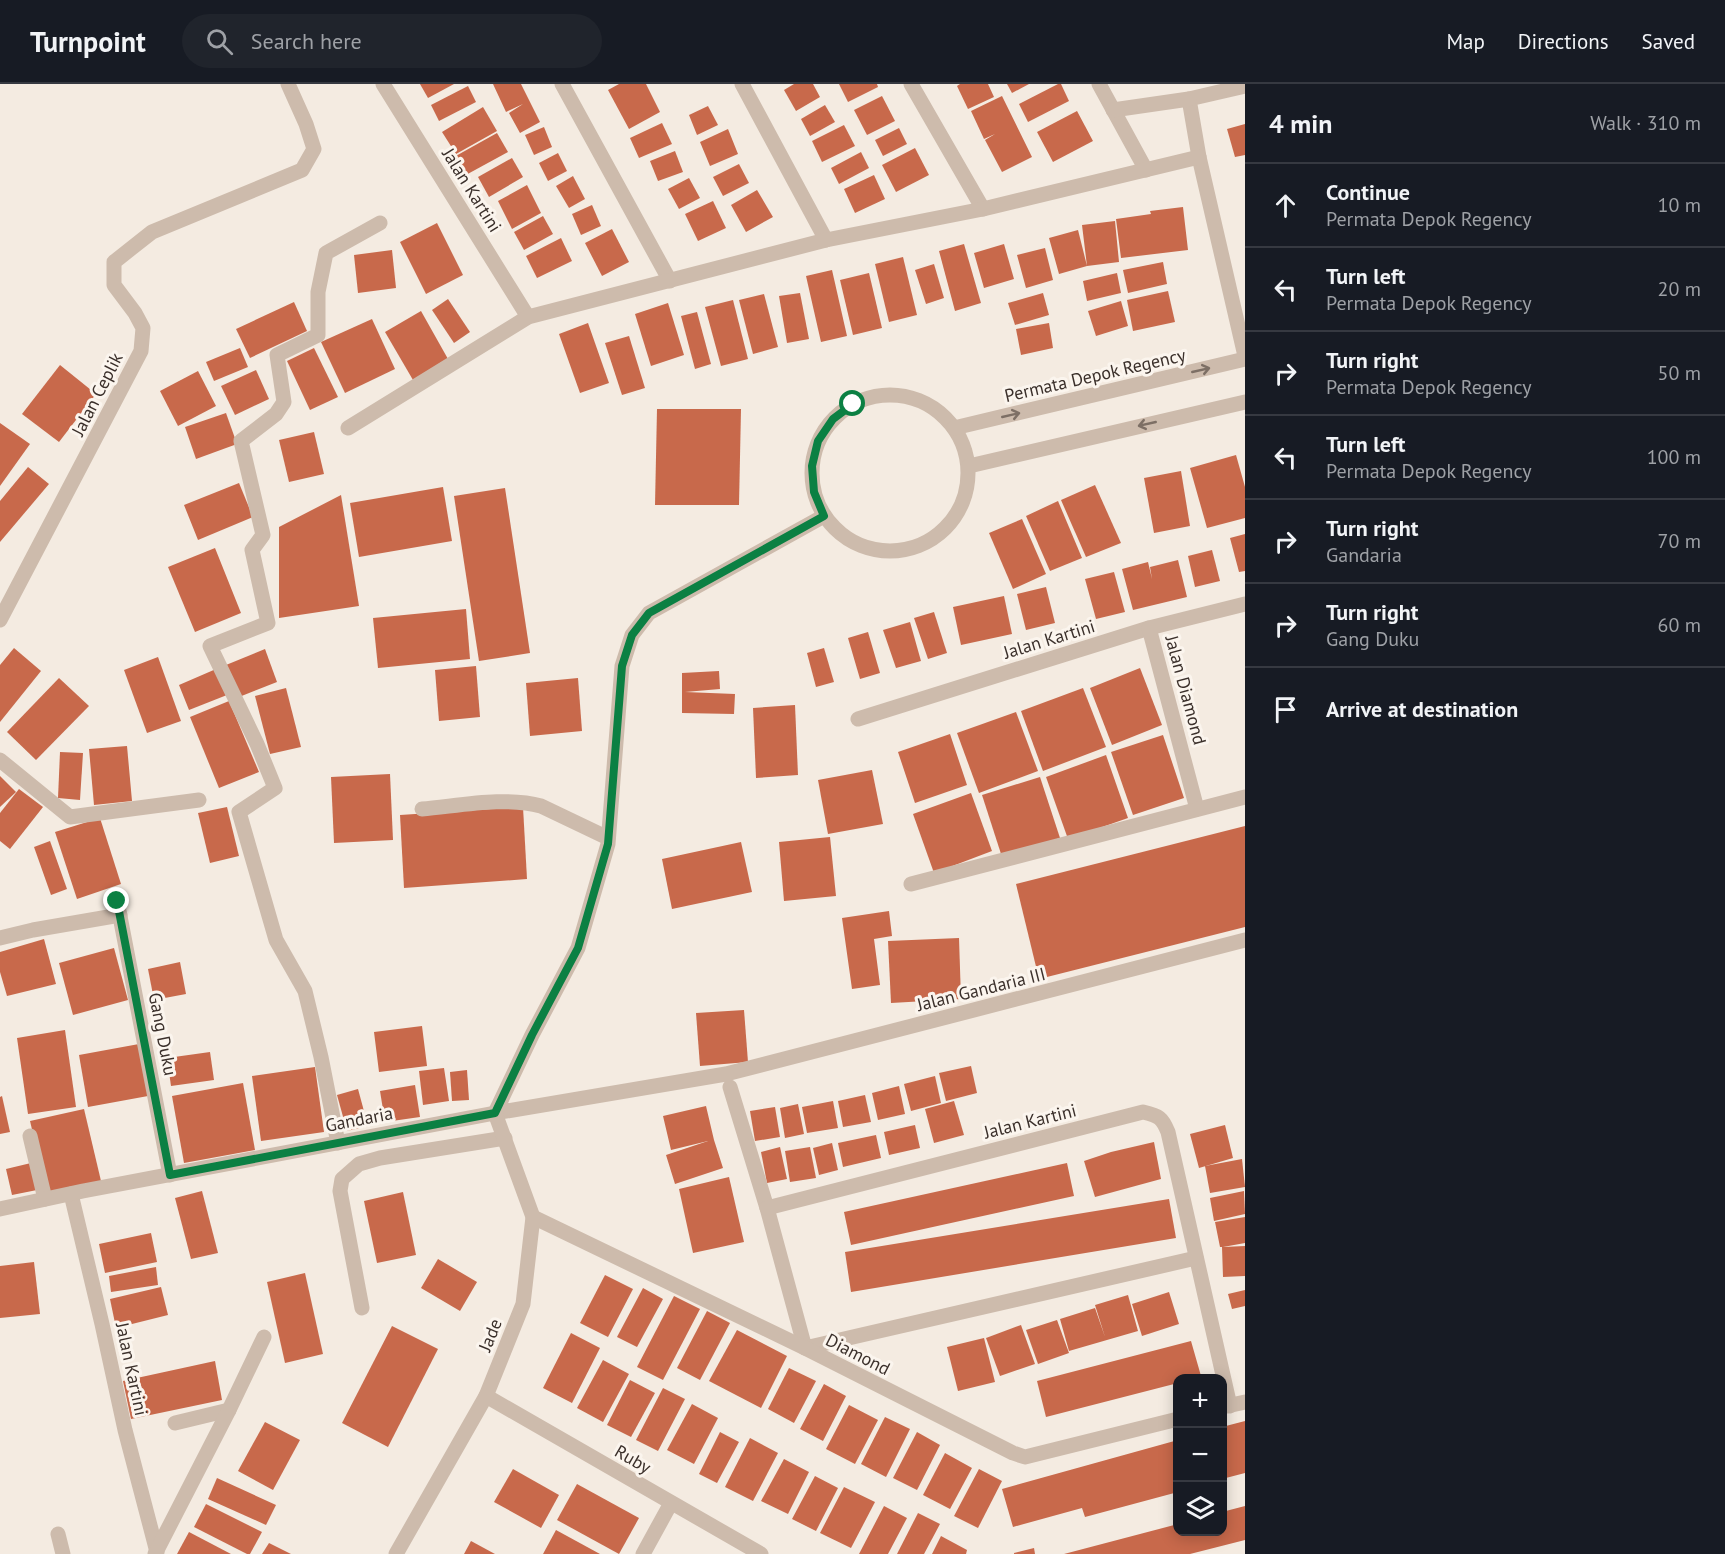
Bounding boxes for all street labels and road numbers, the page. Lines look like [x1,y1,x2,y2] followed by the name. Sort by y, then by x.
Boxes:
[437,143,507,236] street label: Jalan Kartini
[1002,343,1188,407] street label: Permata Depok Regency
[66,348,128,440] street label: Jalan Ceplik
[999,614,1098,664] street label: Jalan Kartini
[1160,632,1212,747] street label: Jalan Diamond
[913,962,1048,1016] street label: Jalan Gandaria III
[144,991,182,1077] street label: Gang Duku
[980,1098,1079,1144] street label: Jalan Kartini
[323,1101,395,1137] street label: Gandaria
[473,1315,507,1356] street label: Jade
[111,1319,153,1418] street label: Jalan Kartini
[822,1328,894,1380] street label: Diamond
[611,1440,656,1479] street label: Ruby

